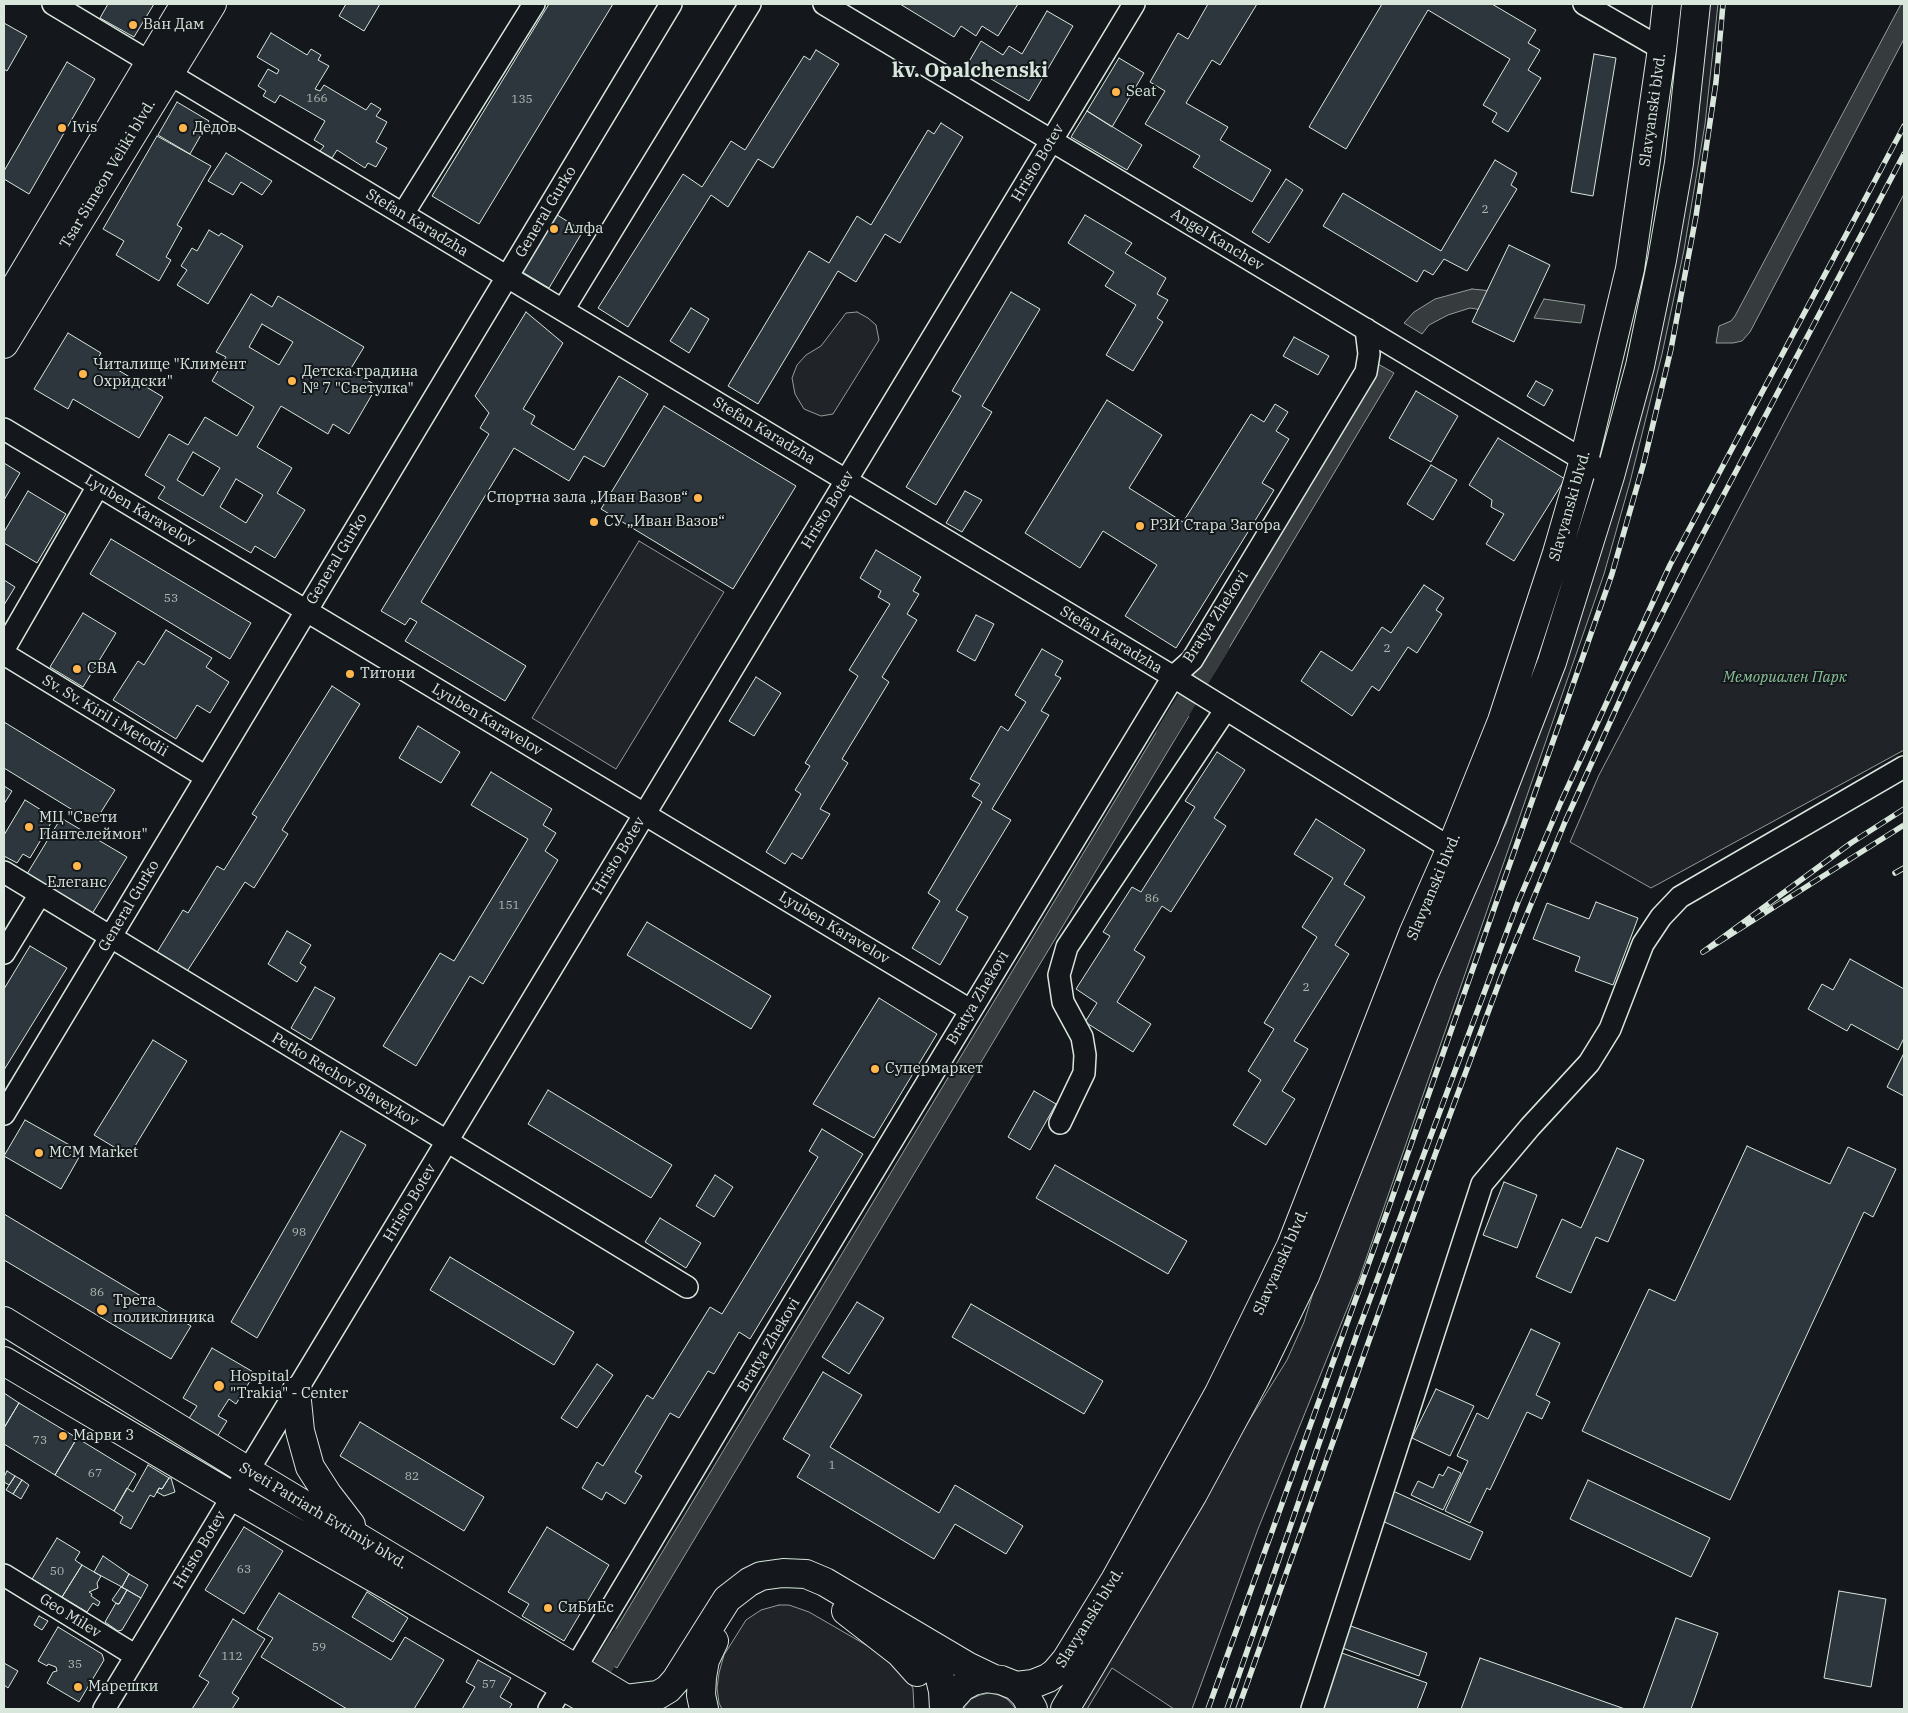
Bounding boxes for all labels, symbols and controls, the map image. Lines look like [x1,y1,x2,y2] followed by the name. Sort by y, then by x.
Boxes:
[143,16,204,34] place label: Ван Дам
[127,19,139,31] marker: Ван Дам
[1636,52,1670,168] street label: Slavyanski blvd.
[892,59,1048,83] district label: kv. Opalchenski
[1126,83,1156,101] place label: Seat
[1110,86,1122,98] marker: Seat
[306,92,328,106] house number: 166
[511,93,533,107] house number: 135
[56,96,160,252] street label: Tsar Simeon Veliki blvd.
[72,119,97,137] place label: Ivis
[193,119,237,137] place label: Дедов
[1008,121,1068,205] street label: Hristo Botev
[56,122,68,134] marker: Ivis
[177,122,189,134] marker: Дедов
[512,163,580,261] street label: General Gurko
[363,185,471,261] street label: Stefan Karadzha
[1481,203,1489,217] house number: 2
[1167,205,1267,275] street label: Angel Kanchev
[564,220,603,238] place label: Алфа
[548,223,560,235] marker: Алфа
[93,356,246,391] place label: Читалище "Климент Охридски"
[302,363,418,398] place label: Детска градина № 7 "Светулка"
[77,368,89,380] marker: Читалище "Климент Охридски"
[286,375,298,387] marker: Детска градина № 7 "Светулка"
[710,393,818,469] street label: Stefan Karadzha
[1546,449,1594,563] street label: Slavyanski blvd.
[798,468,858,552] street label: Hristo Botev
[81,471,199,551] street label: Lyuben Karavelov
[487,489,688,507] place label: Спортна зала „Иван Вазов“
[692,492,704,504] marker: Спортна зала „Иван Вазов“
[303,510,371,608] street label: General Gurko
[604,513,725,531] place label: СУ „Иван Вазов“
[588,516,600,528] marker: СУ „Иван Вазов“
[1150,517,1281,535] place label: РЗИ Стара Загора
[1134,520,1146,532] marker: РЗИ Стара Загора
[1180,568,1252,666] street label: Bratya Zhekovi
[164,592,178,606] house number: 53
[1057,602,1165,678] street label: Stefan Karadzha
[1383,642,1391,656] house number: 2
[87,660,117,678] place label: CBA
[71,663,83,675] marker: CBA
[360,665,415,683] place label: Титони
[344,668,356,680] marker: Титони
[1723,669,1847,687] park label: Мемориален Парк
[39,671,171,761] street label: Sv. Sv. Kiril i Metodii
[428,680,546,760] street label: Lyuben Karavelov
[39,809,148,844] place label: МЦ "Свети Пантелеймон"
[589,814,649,898] street label: Hristo Botev
[23,821,35,833] marker: МЦ "Свети Пантелеймон"
[1403,831,1465,943] street label: Slavyanski blvd.
[95,857,163,955] street label: General Gurko
[71,860,83,872] marker: Елеганс
[47,874,107,892] place label: Елеганс
[775,888,893,968] street label: Lyuben Karavelov
[1145,892,1159,906] house number: 86
[498,899,520,913] house number: 151
[943,948,1013,1048] street label: Bratya Zhekovi
[1302,981,1310,995] house number: 2
[268,1029,422,1131] street label: Petko Rachov Slaveykov
[885,1060,983,1078] place label: Супермаркет
[869,1063,881,1075] marker: Супермаркет
[49,1144,138,1162] place label: MCM Market
[33,1147,45,1159] marker: MCM Market
[380,1161,440,1245] street label: Hristo Botev
[1250,1206,1312,1318] street label: Slavyanski blvd.
[292,1226,306,1240] house number: 98
[90,1286,104,1300] house number: 86
[113,1292,215,1327] place label: Трета поликлиника
[734,1295,804,1395] street label: Bratya Zhekovi
[95,1303,109,1317] marker: Трета поликлиника
[230,1368,348,1403] place label: Hospital "Trakia" - Center
[212,1379,226,1393] marker: Hospital "Trakia" - Center
[73,1427,134,1445] place label: Марви 3
[57,1430,69,1442] marker: Марви 3
[33,1434,47,1448] house number: 73
[236,1459,410,1573] street label: Sveti Patriarh Evtimiy blvd.
[828,1459,836,1473] house number: 1
[88,1467,102,1481] house number: 67
[405,1470,419,1484] house number: 82
[170,1508,230,1592] street label: Hristo Botev
[237,1563,251,1577] house number: 63
[50,1565,64,1579] house number: 50
[1052,1565,1128,1671] street label: Slavyanski blvd.
[36,1590,104,1642] street label: Geo Milev
[558,1599,614,1617] place label: СиБиЕс
[542,1602,554,1614] marker: СиБиЕс
[312,1641,326,1655] house number: 59
[221,1650,243,1664] house number: 112
[68,1658,82,1672] house number: 35
[88,1678,158,1696] place label: Марешки
[482,1678,496,1692] house number: 57
[72,1681,84,1693] marker: Марешки

